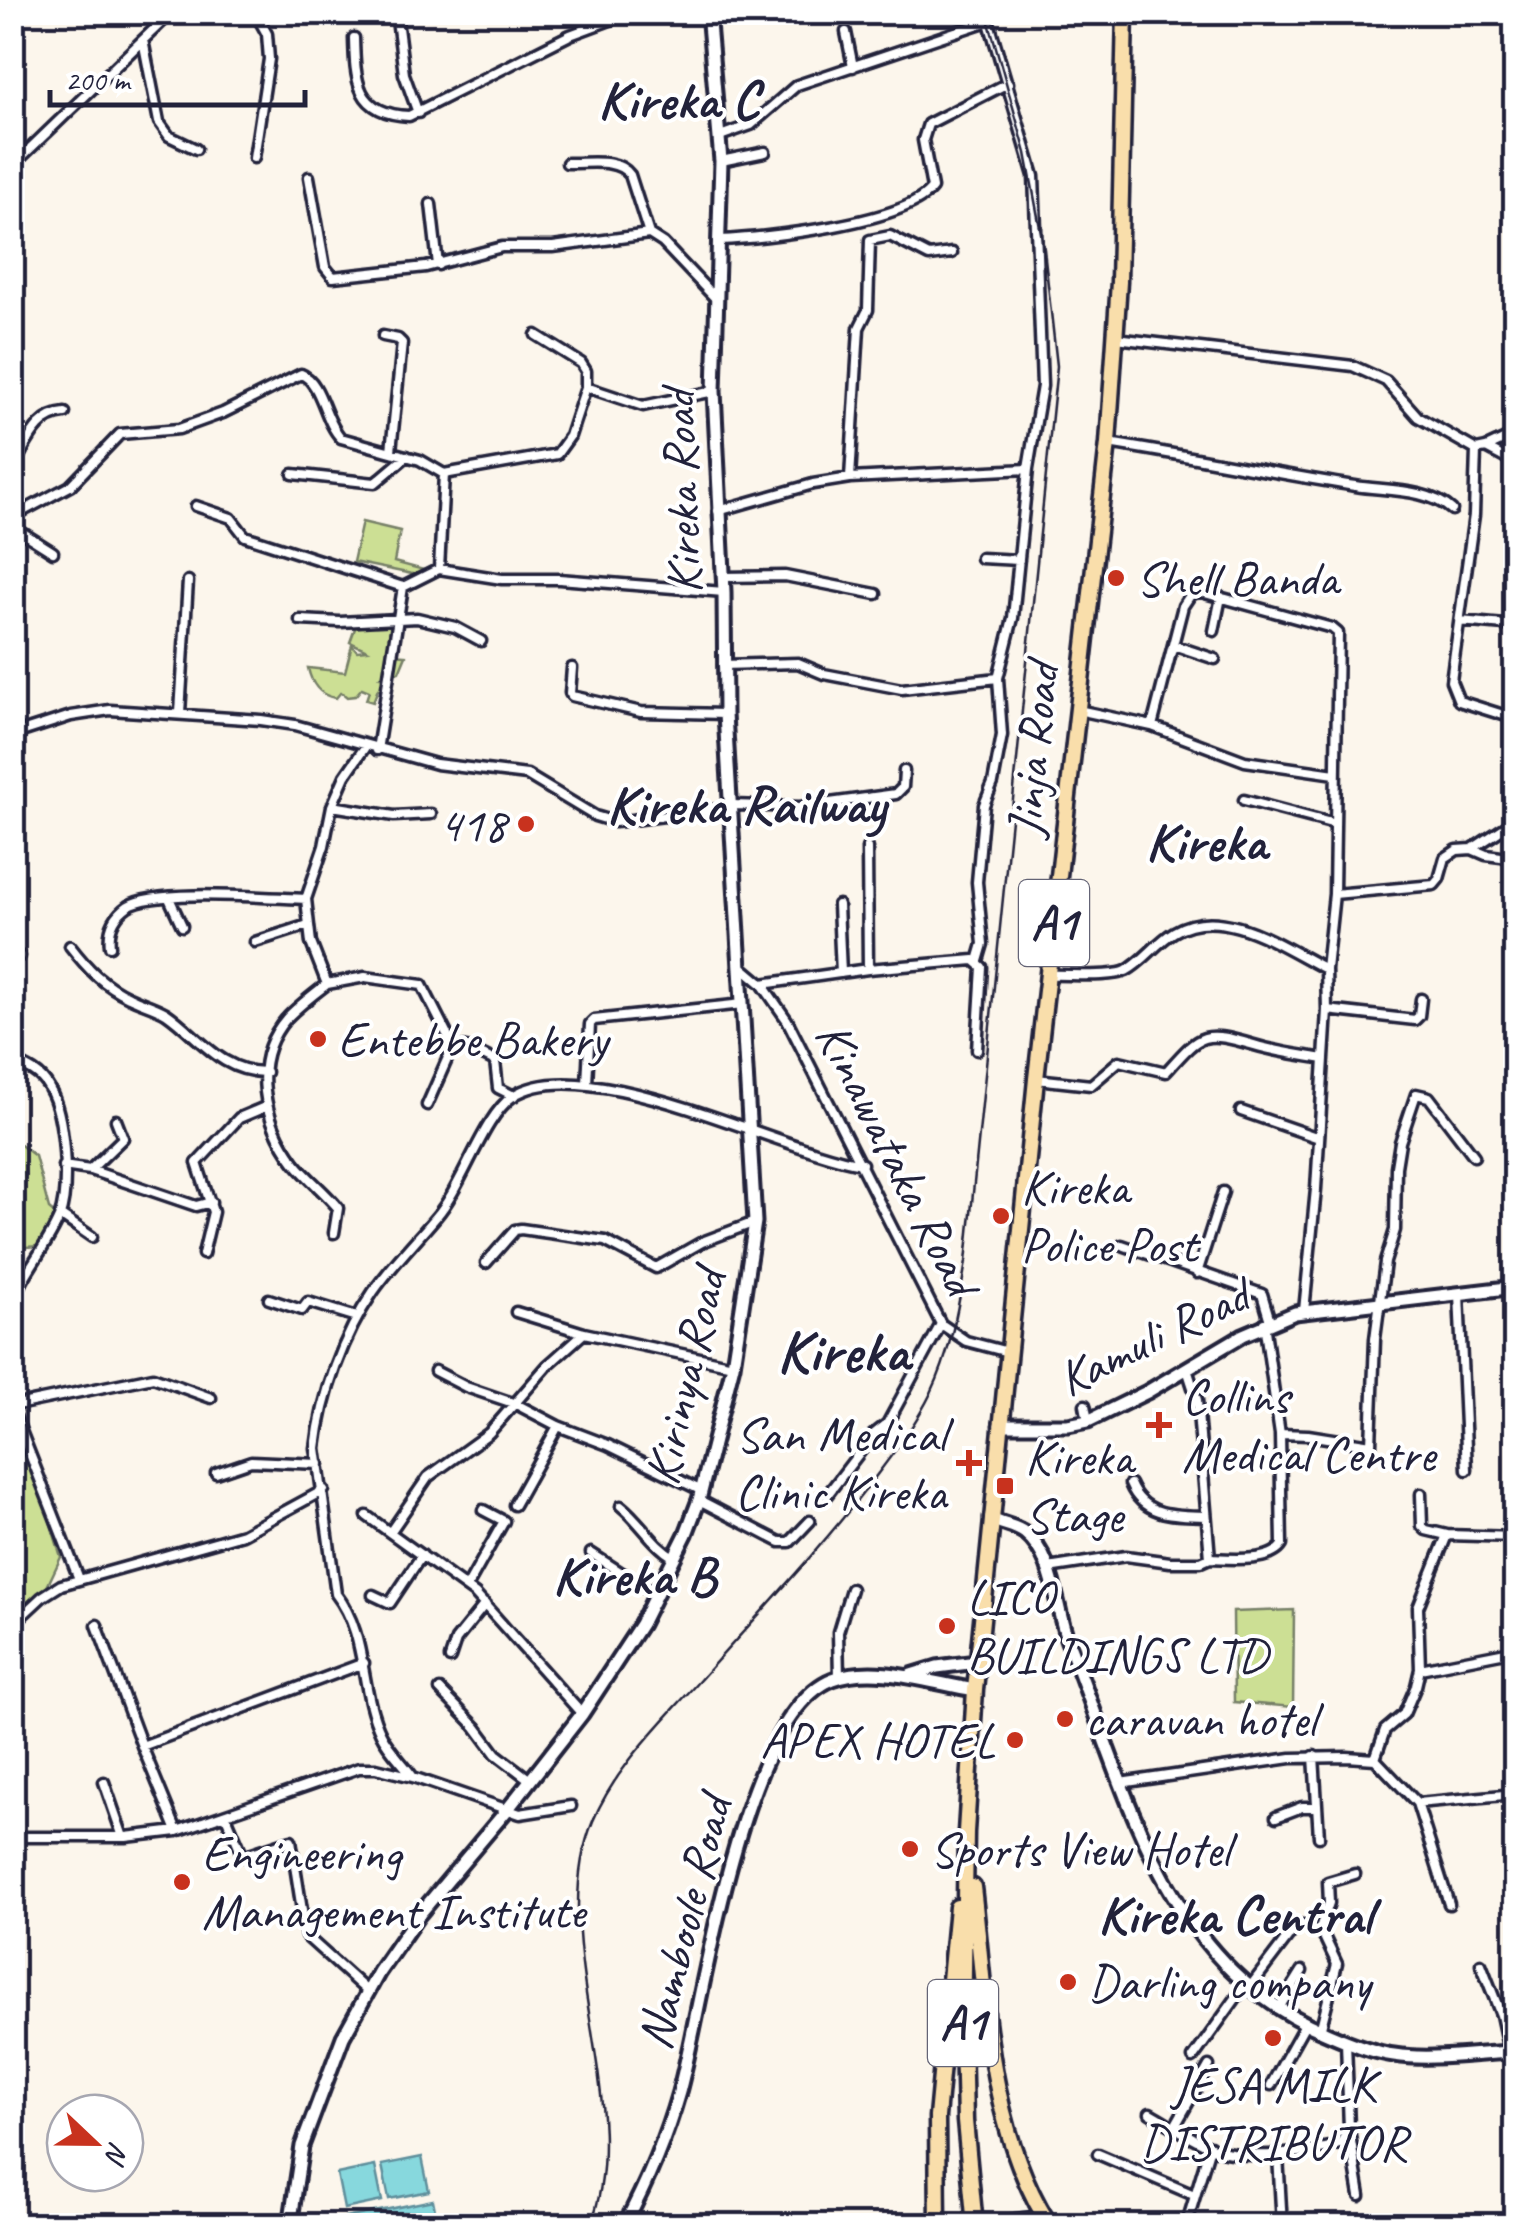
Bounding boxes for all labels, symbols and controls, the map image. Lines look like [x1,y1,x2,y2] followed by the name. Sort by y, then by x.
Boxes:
[50,45,305,107] scale bar
[65,61,132,99] text: 200 m
[598,65,765,135] district label: Kireka C
[646,383,716,595] street label: Kireka Road
[1136,547,1343,610] place label: Shell Banda
[1105,567,1127,589] marker: Shell Banda
[992,654,1074,842] street label: Jinja Road
[606,770,890,840] district label: Kireka Railway
[439,793,510,856] place label: 418
[1145,807,1271,877] district label: Kireka
[515,813,537,835] marker: 418
[1019,880,1089,966] road number: A1
[338,1008,612,1071] place label: Entebbe Bakery
[801,1011,996,1312] street label: Kinawataka Road
[307,1028,329,1050] marker: Entebbe Bakery
[1021,1156,1201,1277] place label: Kireka Police Post
[990,1205,1012,1227] marker: Kireka Police Post
[630,1257,742,1490] street label: Kirinya Road
[1047,1261,1265,1410] street label: Kamuli Road
[777,1313,914,1389] district label: Kireka
[1182,1365,1438,1486] place label: Collins Medical Centre
[735,1403,955,1524] place label: San Medical Clinic Kireka
[1146,1412,1172,1438] marker: Collins Medical Centre
[1025,1426,1137,1547] place label: Kireka Stage
[956,1450,982,1476] marker: San Medical Clinic Kireka
[994,1475,1016,1497] marker: Kireka Stage
[552,1541,720,1611] district label: Kireka B
[967,1566,1271,1687] place label: LICO BUILDINGS LTD
[936,1615,958,1637] marker: LICO BUILDINGS LTD
[1085,1688,1324,1751] place label: caravan hotel
[1054,1708,1076,1730] marker: caravan hotel
[760,1709,996,1772] place label: APEX HOTEL
[1004,1729,1026,1751] marker: APEX HOTEL
[622,1783,748,2056] street label: Namboole Road
[930,1818,1238,1881] place label: Sports View Hotel
[202,1822,588,1943] place label: Engineering Management Institute
[899,1838,921,1860] marker: Sports View Hotel
[171,1871,193,1893] marker: Engineering Management Institute
[1098,1880,1382,1950] district label: Kireka Central
[1088,1951,1374,2014] place label: Darling company
[1057,1971,1079,1993] marker: Darling company
[928,1980,998,2066] road number: A1
[1262,2027,1284,2049] marker: JESA MILK DISTRIBUTOR
[1140,2053,1411,2174] place label: JESA MILK DISTRIBUTOR
[45,2093,145,2193] north arrow
[96,2138,137,2171] text: N

